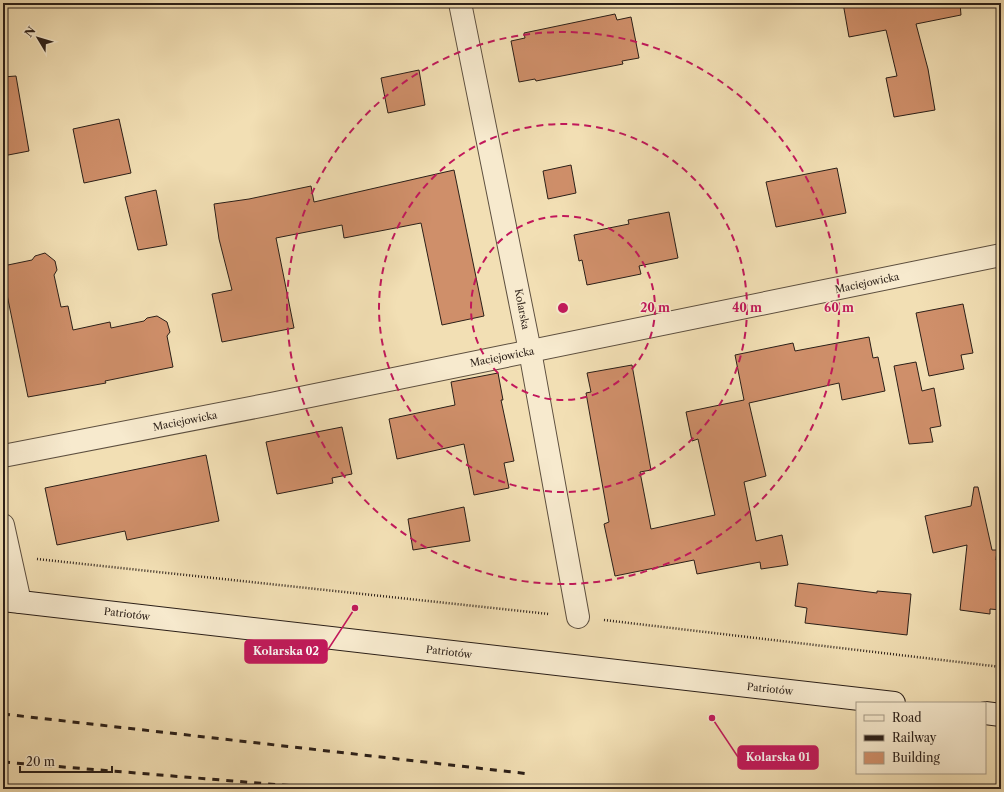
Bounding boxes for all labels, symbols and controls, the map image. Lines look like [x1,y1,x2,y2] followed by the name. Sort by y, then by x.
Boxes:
[18,18,58,58] north arrow
[22,23,39,40] text: N
[834,270,901,296] street label: Maciejowicka
[512,288,532,331] street label: Kolarska
[640,300,670,315] text: 20 m
[732,300,762,315] text: 40 m
[824,300,854,315] text: 60 m
[556,301,570,315] centre of rings
[469,344,536,370] street label: Maciejowicka
[152,408,219,434] street label: Maciejowicka
[103,605,151,623] street label: Patriotów
[245,640,327,663] callout: Kolarska 02
[425,643,473,661] street label: Patriotów
[253,644,319,658] text: Kolarska 02
[746,680,794,698] street label: Patriotów
[856,702,986,774] legend
[892,710,922,725] text: Road
[892,730,937,745] text: Railway
[738,746,818,769] callout: Kolarska 01
[20,748,112,774] scale bar
[746,750,810,764] text: Kolarska 01
[892,750,940,765] text: Building
[26,754,55,769] text: 20 m

